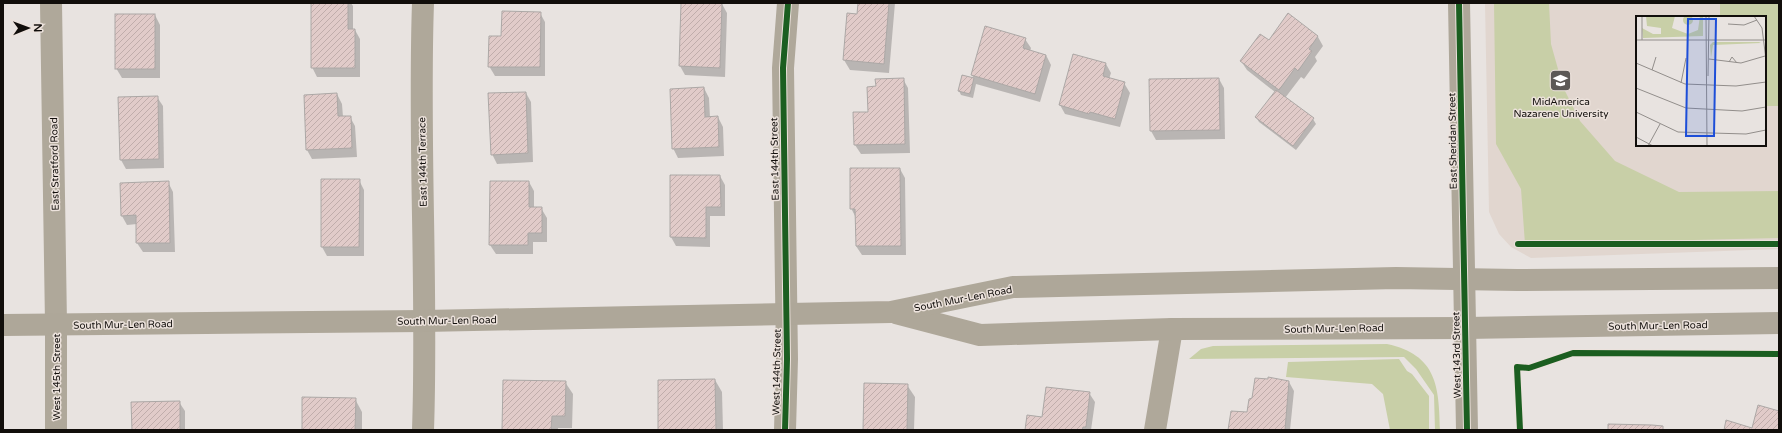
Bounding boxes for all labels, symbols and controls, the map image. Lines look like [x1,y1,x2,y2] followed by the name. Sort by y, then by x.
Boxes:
[8,8,48,48] north arrow
[1636,16,1766,146] inset map
[31,23,44,32] text: N
[1548,68,1574,94] school or university icon: MidAmerica Nazarene University
[1446,92,1460,189] street label: East Sheridan Street
[1513,96,1609,120] place label: MidAmerica Nazarene University
[48,117,62,211] street label: East Stratford Road
[416,117,430,207] street label: East 144th Terrace
[768,117,782,201] street label: East 144th Street
[913,284,1013,314] street label: South Mur-Len Road
[1450,311,1464,398] street label: West 143rd Street
[397,314,497,328] street label: South Mur-Len Road
[73,318,173,332] street label: South Mur-Len Road
[1608,319,1708,333] street label: South Mur-Len Road
[1284,322,1384,336] street label: South Mur-Len Road
[770,329,784,415] street label: West 144th Street
[51,334,63,420] street label: West 145th Street

